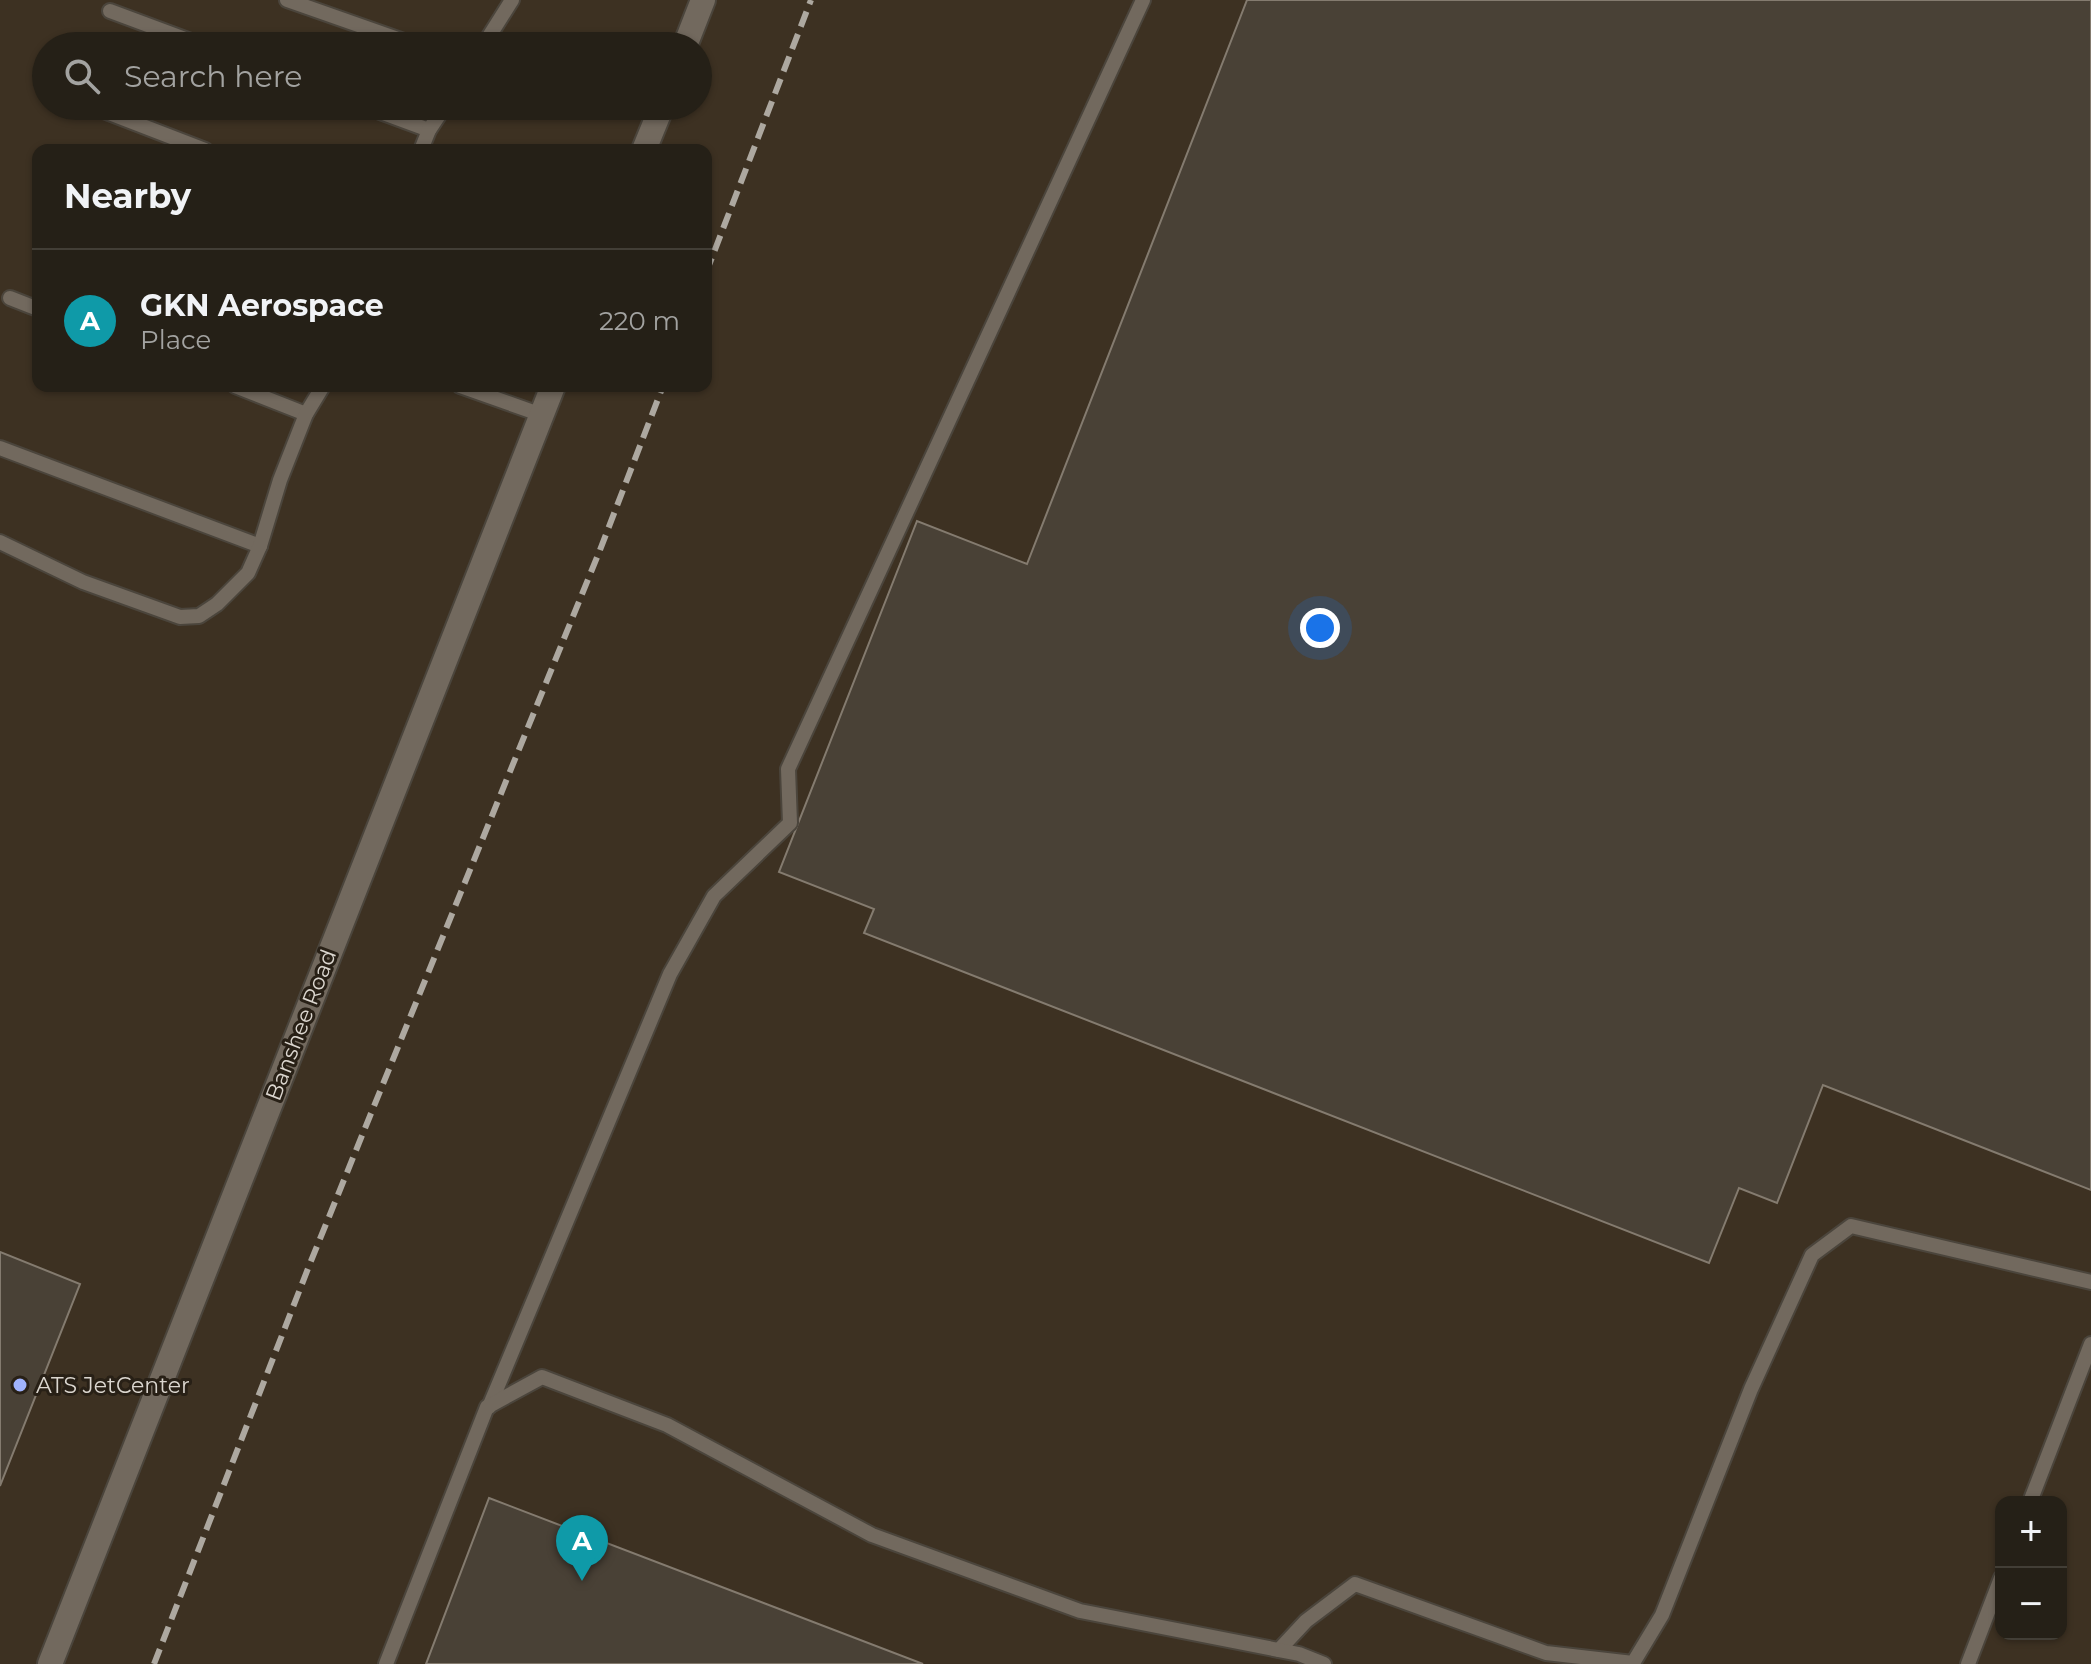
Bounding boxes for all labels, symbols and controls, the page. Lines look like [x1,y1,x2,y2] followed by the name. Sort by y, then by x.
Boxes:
[32,32,712,120] search box
[60,54,104,98] icon: search
[124,58,302,95] text: Search here
[64,175,191,217] text: Nearby
[140,287,384,324] text: GKN Aerospace
[80,305,100,337] text: A
[599,305,680,337] text: 220 m
[140,324,211,356] text: Place
[1300,608,1340,648] your location
[260,946,342,1104] street label: Banshee Road
[36,1372,190,1399] place label: ATS JetCenter
[11,1376,29,1394] marker: ATS JetCenter
[1995,1496,2067,1640] map controls
[1995,1496,2067,1568] button: +
[556,1515,608,1581] pin: A
[1995,1568,2067,1640] button: −

